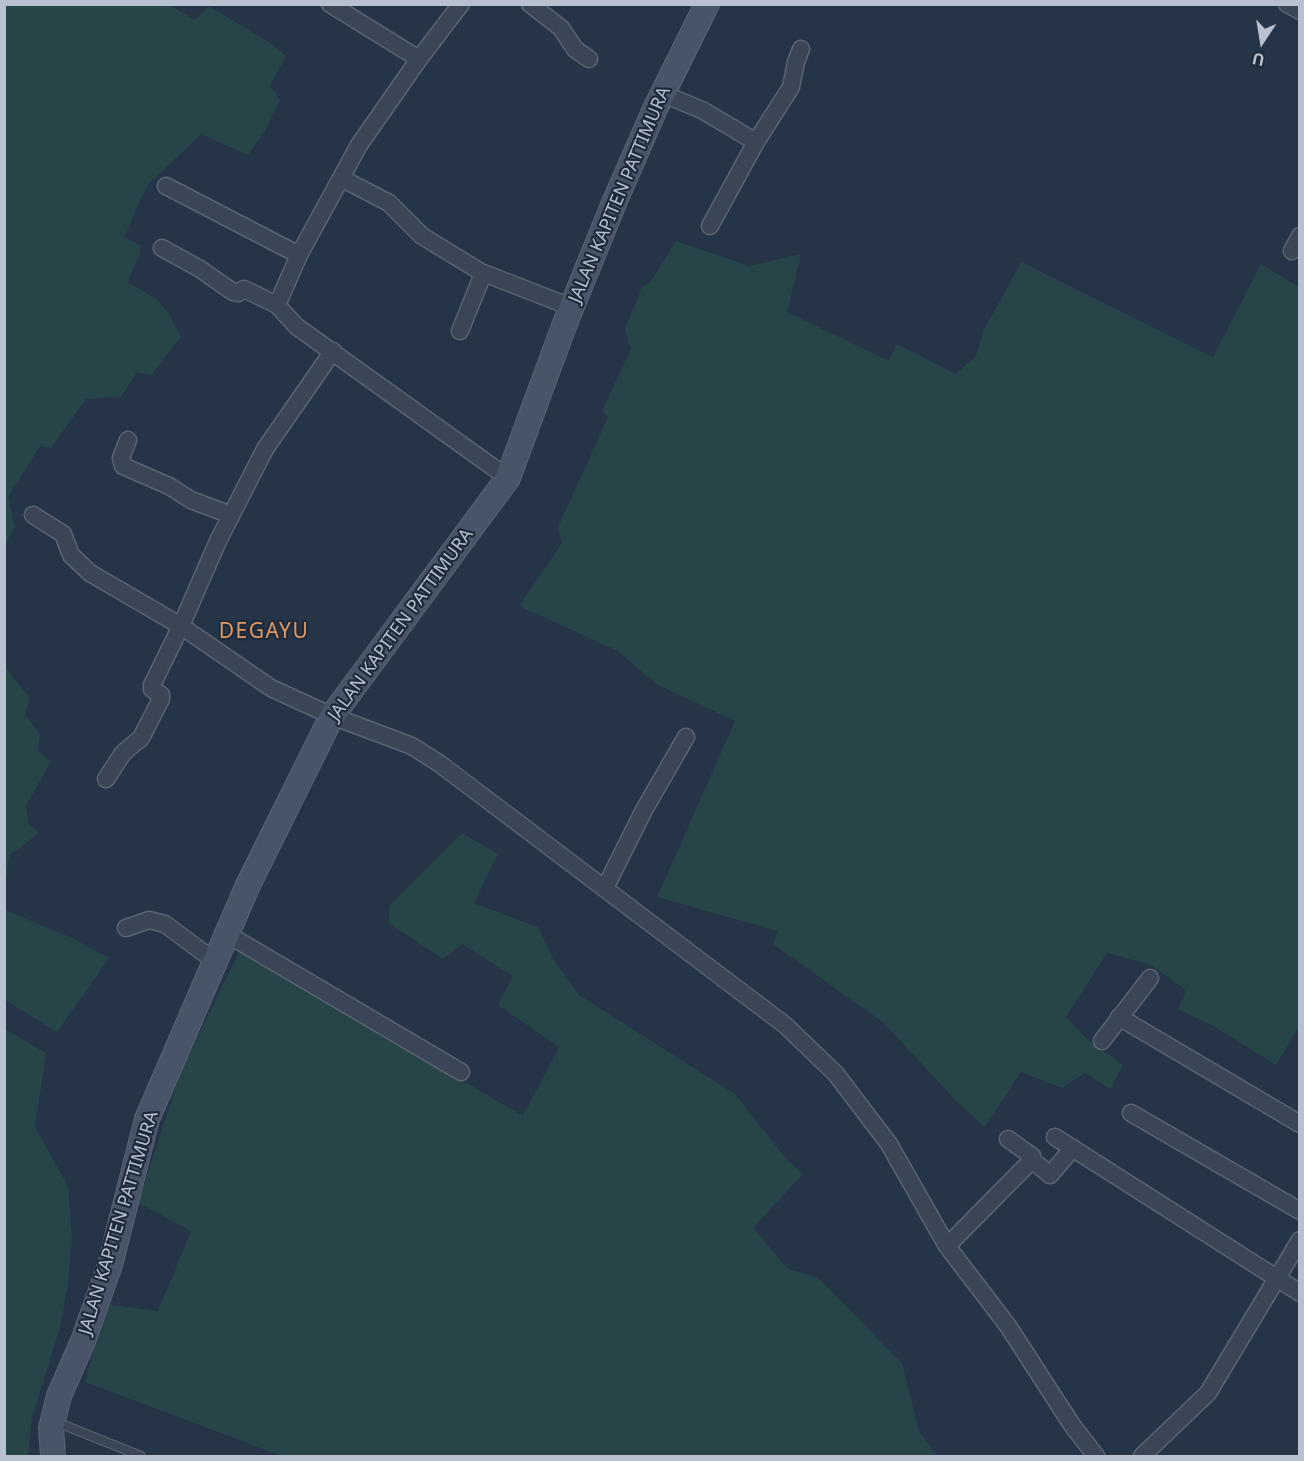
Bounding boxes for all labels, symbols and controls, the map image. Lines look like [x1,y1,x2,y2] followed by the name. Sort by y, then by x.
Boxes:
[1232,12,1292,72] north arrow
[1250,48,1266,72] text: U
[565,84,675,306] street label: JALAN KAPITEN PATTIMURA
[324,525,478,725] street label: JALAN KAPITEN PATTIMURA
[219,619,309,645] district label: DEGAYU
[75,1109,163,1337] street label: JALAN KAPITEN PATTIMURA

